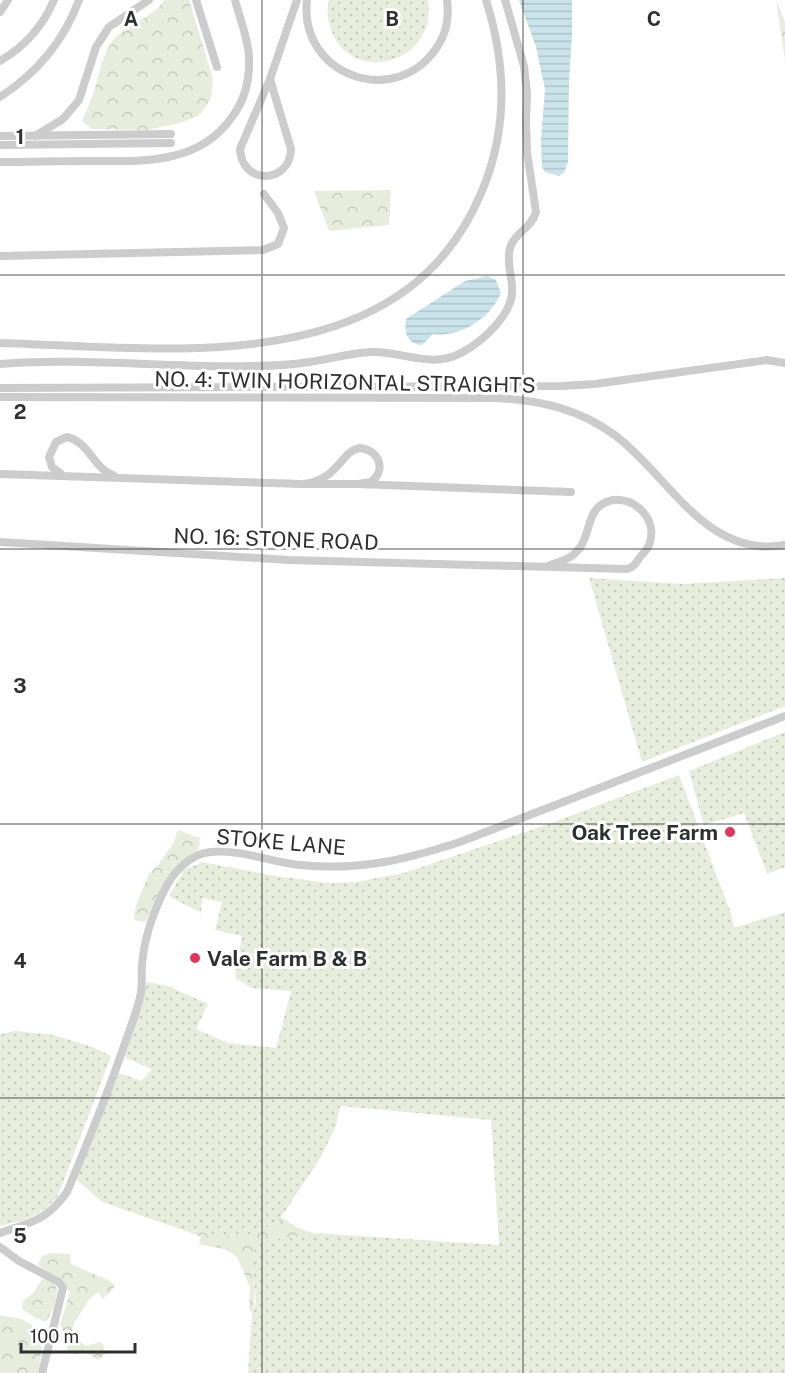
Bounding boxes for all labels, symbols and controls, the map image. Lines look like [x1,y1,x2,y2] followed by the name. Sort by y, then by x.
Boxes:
[124,7,138,31] text: A
[385,7,399,31] text: B
[647,7,661,31] text: C
[16,125,24,149] text: 1
[154,366,536,398] street label: NO. 4: TWIN HORIZONTAL STRAIGHTS
[14,400,26,424] text: 2
[173,523,379,555] street label: NO. 16: STONE ROAD
[13,674,27,698] text: 3
[572,820,718,845] place label: Oak Tree Farm
[215,824,347,860] street label: STOKE LANE
[723,825,737,839] marker: Oak Tree Farm
[207,946,367,971] place label: Vale Farm B & B
[13,949,27,973] text: 4
[188,951,202,965] marker: Vale Farm B & B
[13,1224,27,1248] text: 5
[21,1316,135,1354] scale bar
[30,1326,79,1347] text: 100 m

